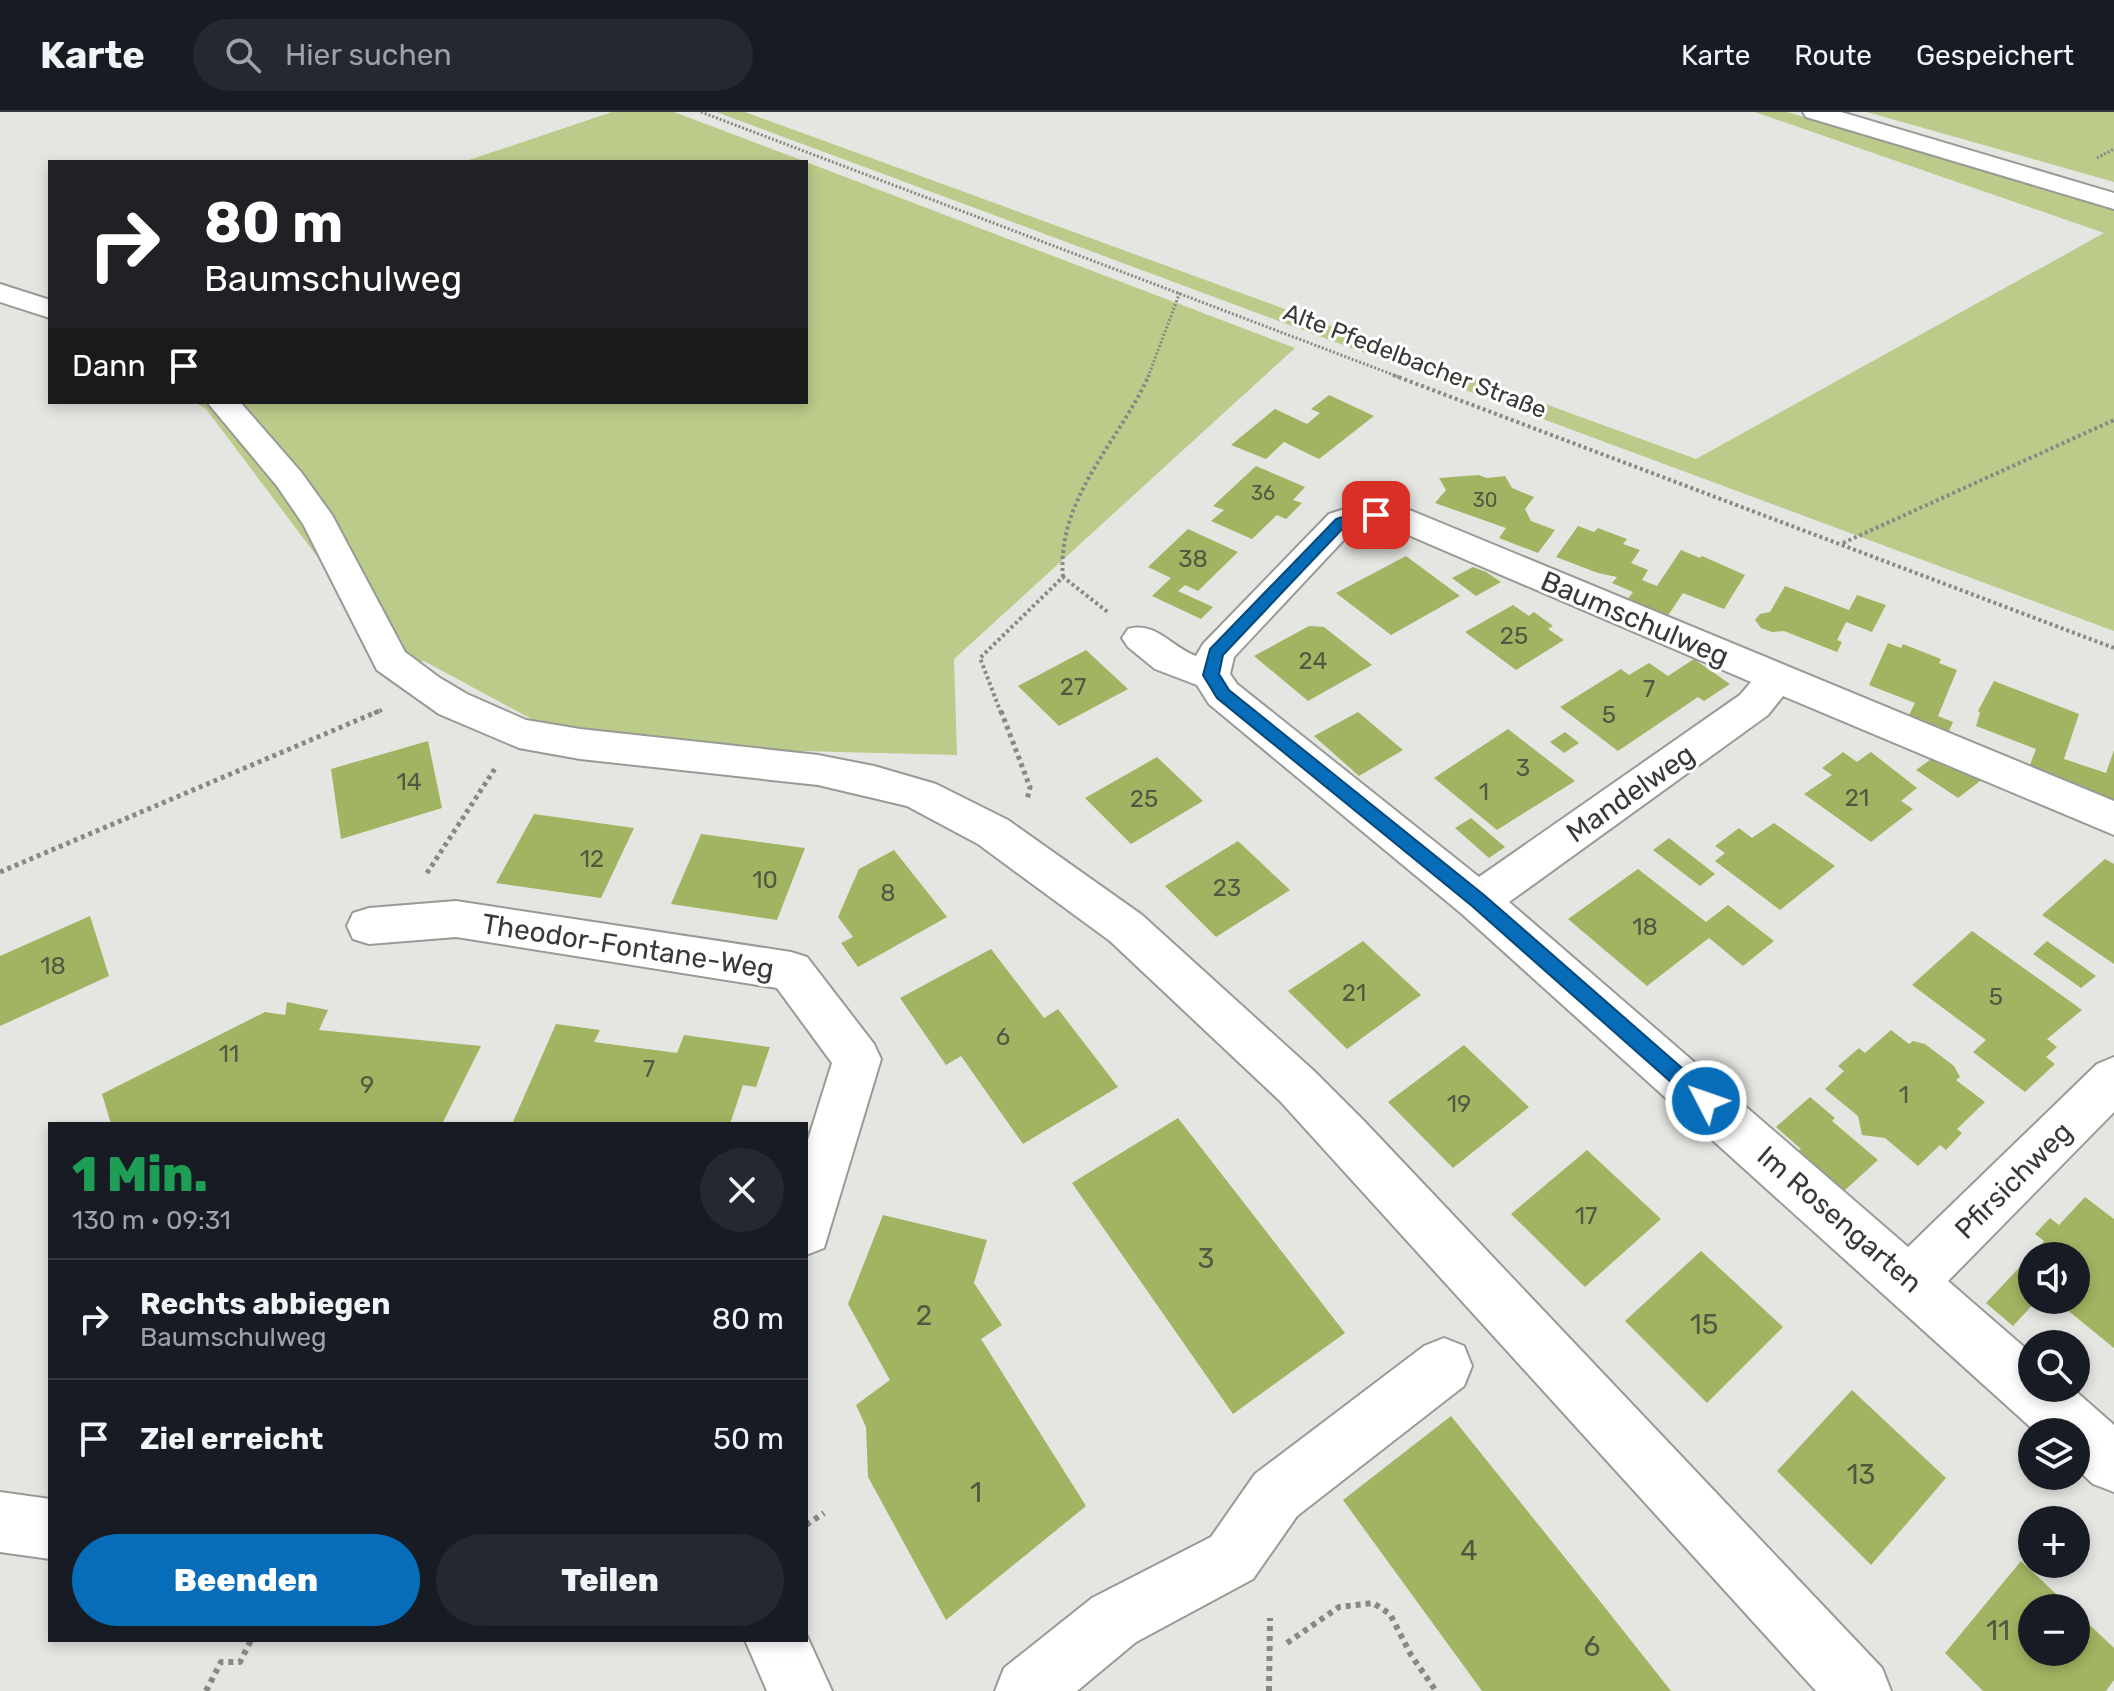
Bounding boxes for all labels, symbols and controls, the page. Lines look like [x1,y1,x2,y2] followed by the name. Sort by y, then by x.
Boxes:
[193,19,753,91] search box
[40,32,145,78] text: Karte
[221,33,265,77] icon: search
[285,37,452,73] text: Hier suchen
[1681,39,1750,72] text: Karte
[1794,39,1872,72] text: Route
[1916,39,2074,72] text: Gespeichert
[204,190,343,256] text: 80 m
[72,192,176,296] icon: right
[204,257,462,300] text: Baumschulweg
[1280,298,1550,424] street label: Alte Pfedelbacher Straße
[162,344,206,388] icon: arrive
[72,348,146,384] text: Dann
[1251,481,1275,505] house number: 36
[1342,481,1410,549] pin
[1473,488,1497,512] house number: 30
[1354,493,1398,537] icon: arrive
[1178,545,1208,573] house number: 38
[1536,564,1734,673] street label: Baumschulweg
[1500,622,1528,650] house number: 25
[1299,647,1327,675] house number: 24
[1060,673,1086,701] house number: 27
[1643,675,1655,703] house number: 7
[1602,701,1616,729] house number: 5
[1560,737,1700,849] street label: Mandelweg
[1516,754,1530,782] house number: 3
[396,768,422,796] house number: 14
[1479,778,1489,806] house number: 1
[1845,784,1869,812] house number: 21
[1130,785,1158,813] house number: 25
[580,845,604,873] house number: 12
[752,866,778,894] house number: 10
[1213,874,1241,902] house number: 23
[880,879,896,907] house number: 8
[480,907,776,986] street label: Theodor-Fontane-Weg
[1632,913,1658,941] house number: 18
[40,952,66,980] house number: 18
[1342,979,1366,1007] house number: 21
[1989,983,2003,1011] house number: 5
[996,1023,1010,1051] house number: 6
[219,1040,239,1068] house number: 11
[643,1055,655,1083] house number: 7
[1664,1059,1748,1143] position arrow
[360,1071,374,1099] house number: 9
[1899,1081,1909,1109] house number: 1
[1447,1090,1471,1118] house number: 19
[1948,1115,2079,1246] street label: Pfirsichweg
[1751,1139,1929,1300] street label: Im Rosengarten
[72,1146,208,1203] text: 1 Min.
[700,1148,784,1232] button: close
[1575,1202,1597,1230] house number: 17
[72,1205,231,1236] text: 130 m · 09:31
[1198,1242,1214,1275] house number: 3
[2018,1242,2090,1666] map controls
[2018,1242,2090,1314] button: sound
[140,1286,390,1322] text: Rechts abbiegen
[72,1297,116,1341] icon: right
[916,1299,932,1332] house number: 2
[712,1301,784,1337] text: 80 m
[1690,1308,1718,1341] house number: 15
[140,1322,326,1353] text: Baumschulweg
[2018,1330,2090,1402] button: search
[72,1417,116,1461] icon: arrive
[2018,1418,2090,1490] button: layers
[140,1421,323,1457] text: Ziel erreicht
[713,1421,784,1457] text: 50 m
[1847,1458,1875,1491] house number: 13
[970,1476,982,1509] house number: 1
[2018,1506,2090,1578] button: +
[72,1534,420,1626] button: Beenden
[436,1534,784,1626] button: Teilen
[1460,1534,1478,1567] house number: 4
[2018,1594,2090,1666] button: −
[1986,1614,2010,1647] house number: 11
[1584,1630,1600,1663] house number: 6

